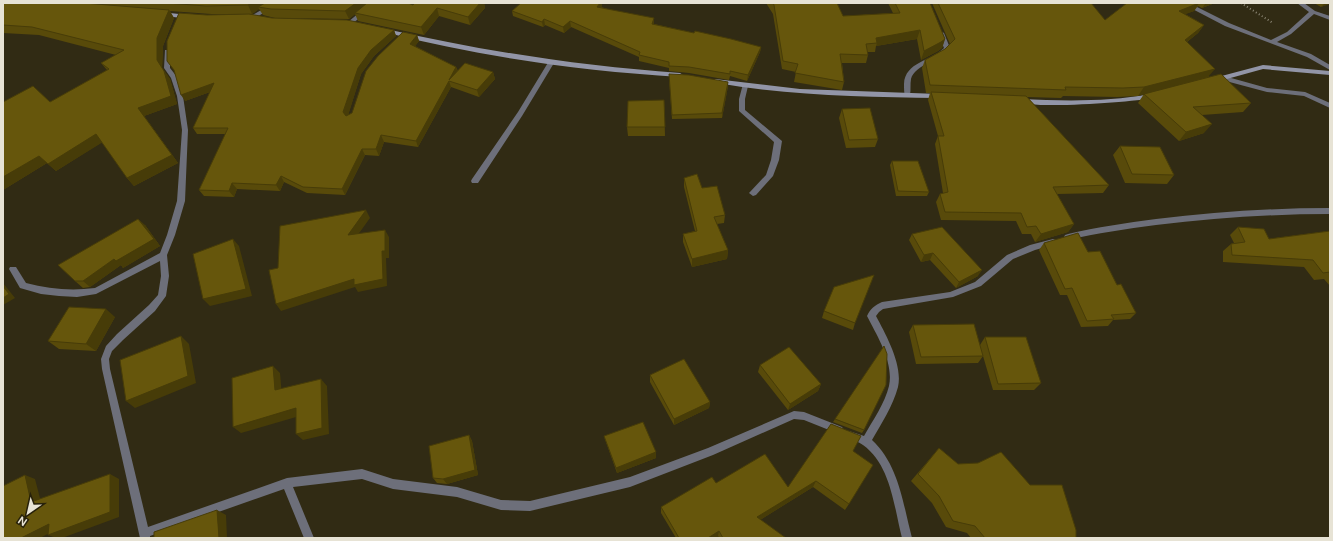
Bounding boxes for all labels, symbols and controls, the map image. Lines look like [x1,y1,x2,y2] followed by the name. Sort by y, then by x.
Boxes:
[8,493,48,533] north arrow
[15,513,30,529] text: N

